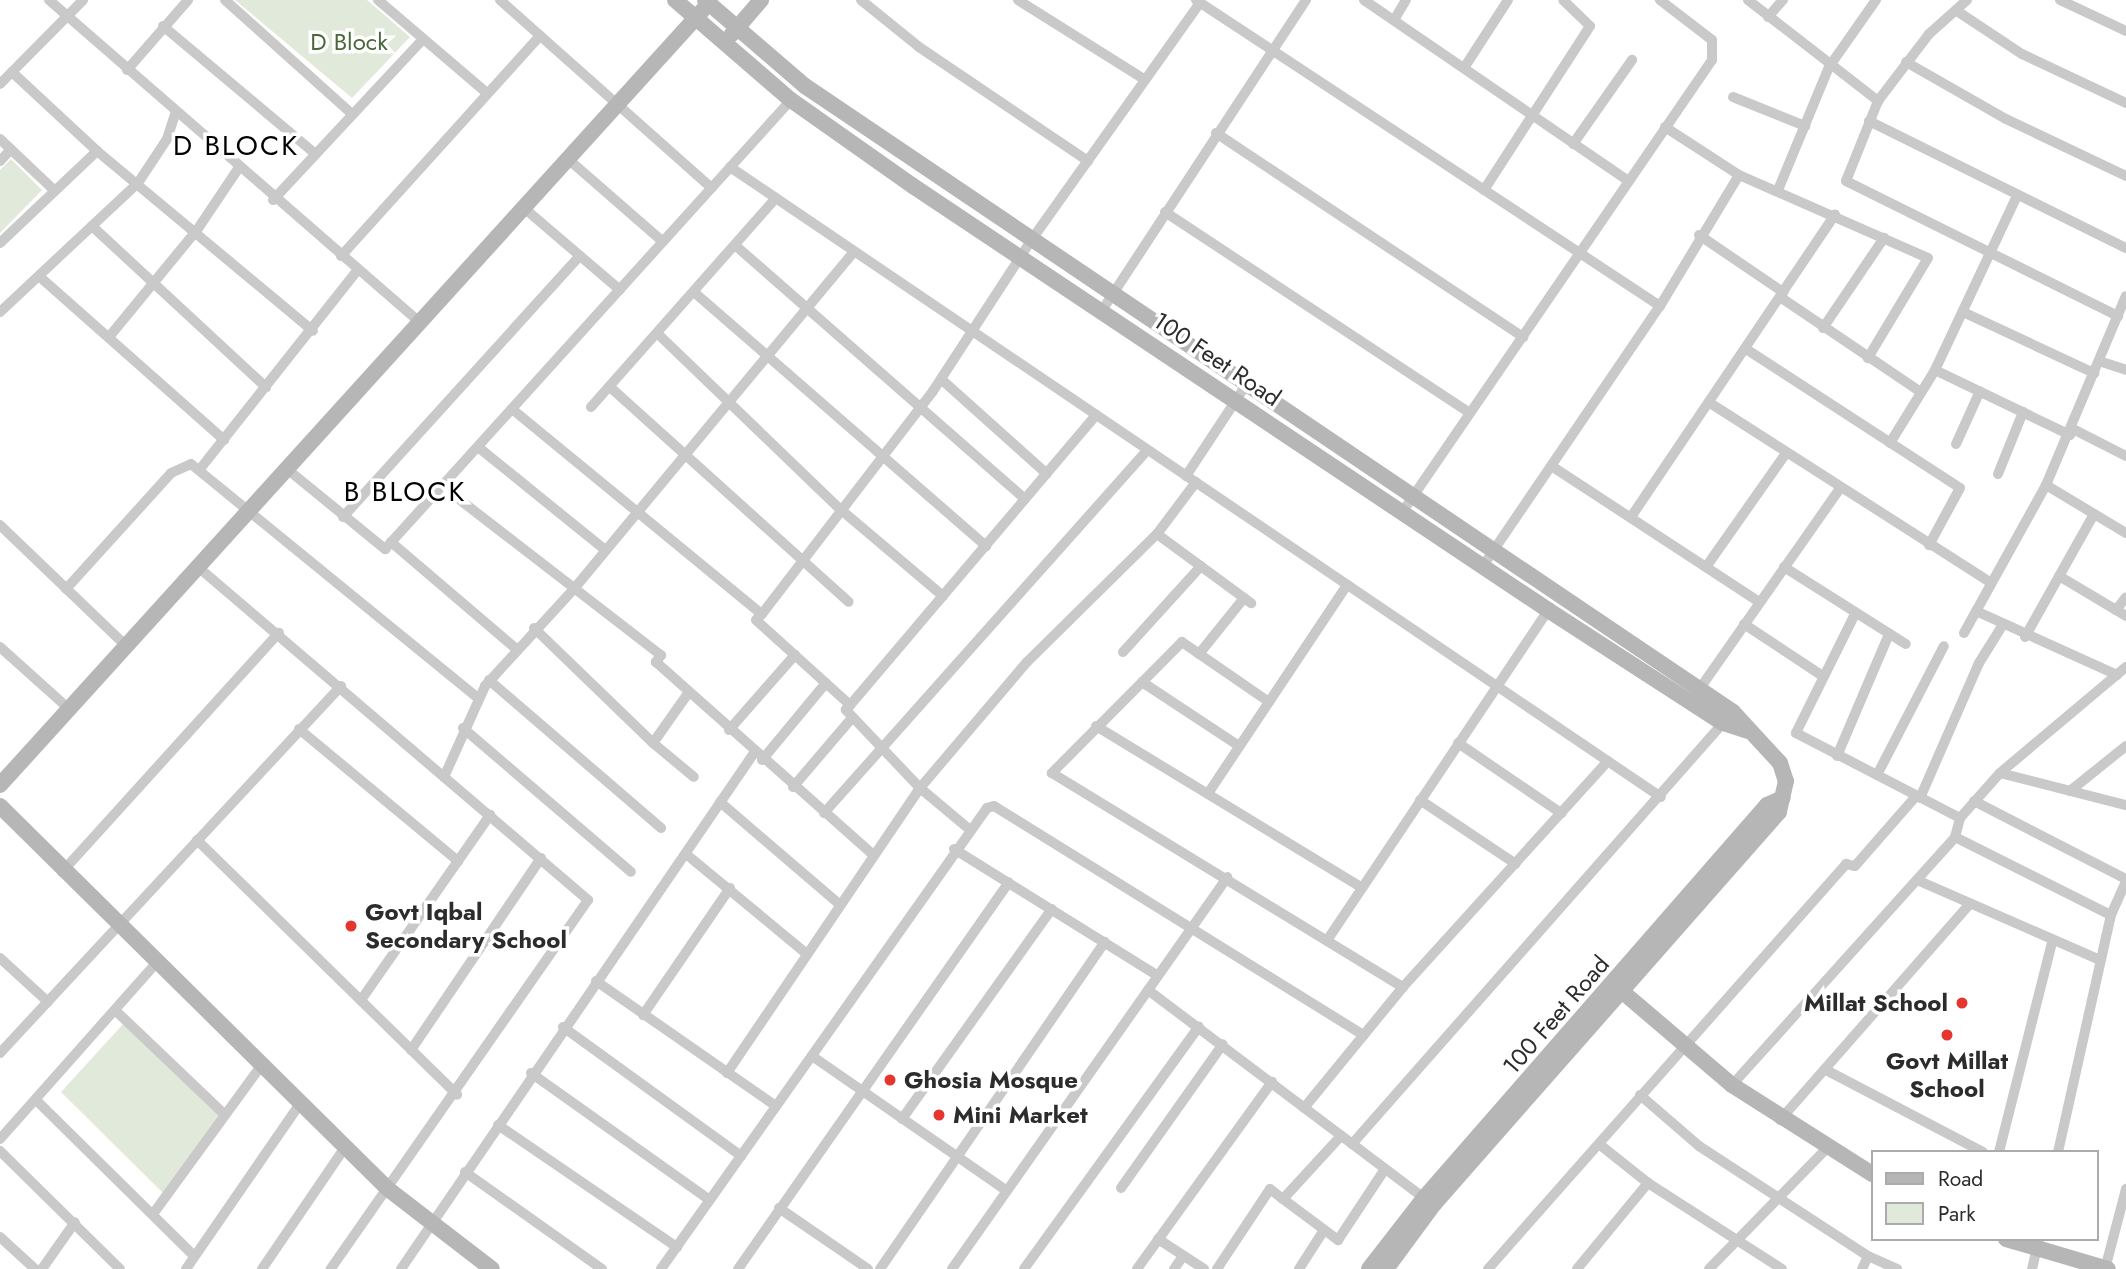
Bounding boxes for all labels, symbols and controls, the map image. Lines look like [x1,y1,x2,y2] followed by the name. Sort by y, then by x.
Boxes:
[310,28,388,56] park label: D Block
[174,129,298,163] district label: D BLOCK
[1148,306,1286,412] street label: 100 Feet Road
[345,475,465,509] district label: B BLOCK
[365,898,567,954] place label: Govt Iqbal Secondary School
[343,918,359,934] marker: Govt Iqbal Secondary School
[1497,950,1615,1080] street label: 100 Feet Road
[1804,989,1948,1017] place label: Millat School
[1954,995,1970,1011] marker: Millat School
[1939,1027,1955,1043] marker: Govt Millat School
[1886,1047,2008,1103] place label: Govt Millat School
[904,1066,1078,1094] place label: Ghosia Mosque
[882,1072,898,1088] marker: Ghosia Mosque
[953,1101,1088,1129] place label: Mini Market
[931,1107,947,1123] marker: Mini Market
[1870,1150,2098,1241] legend
[1938,1164,1983,1194] text: Road
[1938,1199,1975,1229] text: Park

